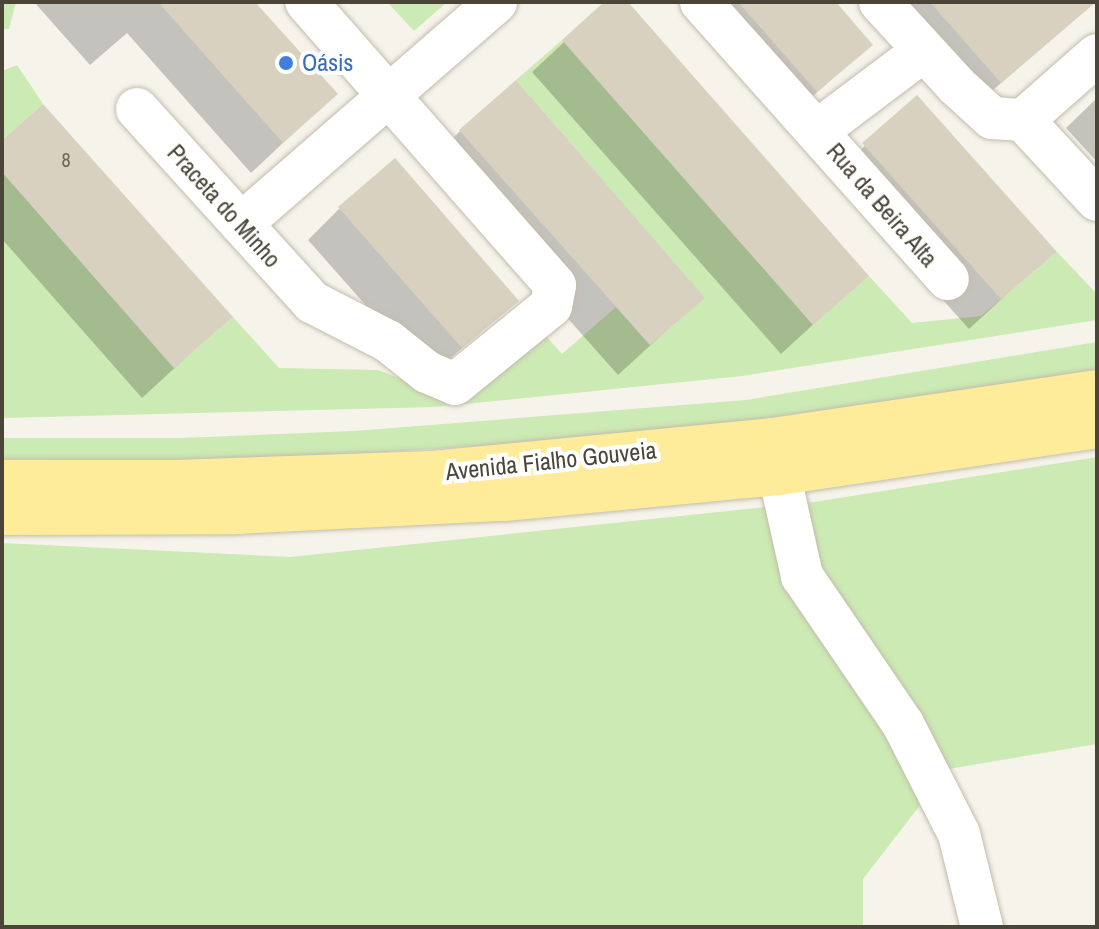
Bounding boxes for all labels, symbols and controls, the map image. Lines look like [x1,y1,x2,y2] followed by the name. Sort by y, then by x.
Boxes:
[302,49,353,77] place label: Oásis
[277,54,295,72] marker: Oásis
[820,137,944,273] street label: Rua da Beira Alta
[161,139,287,273] street label: Praceta do Minho
[61,147,71,171] house number: 8
[444,436,658,486] street label: Avenida Fialho Gouveia

